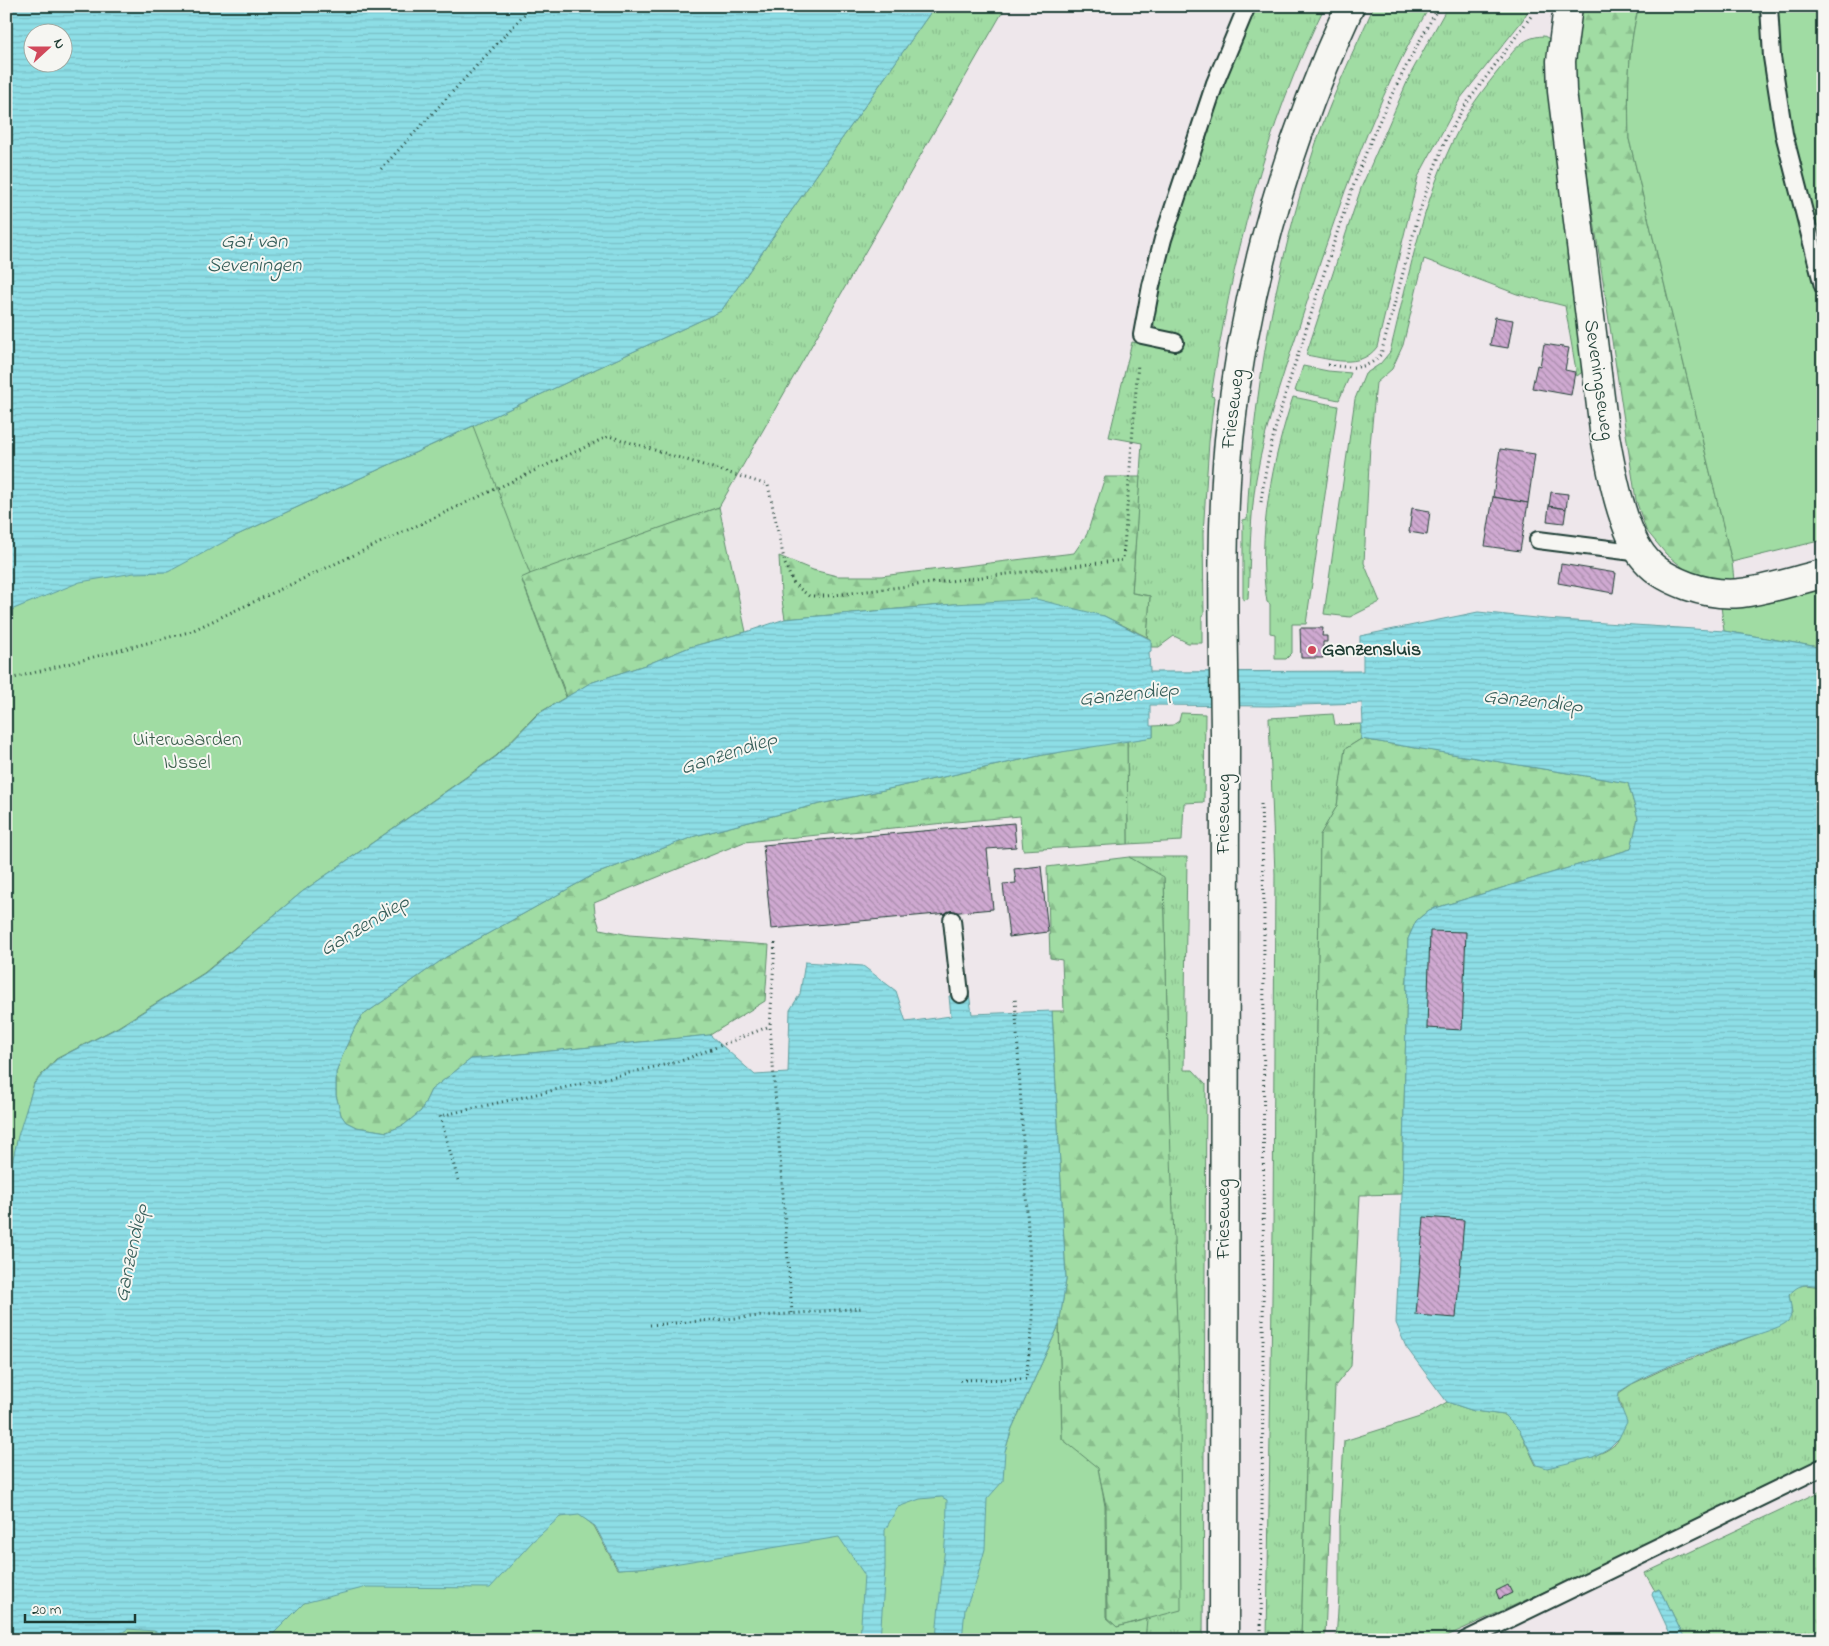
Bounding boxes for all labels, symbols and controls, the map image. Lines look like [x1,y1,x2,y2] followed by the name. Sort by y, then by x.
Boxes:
[22,22,72,72] north arrow
[47,36,70,52] text: N
[207,227,302,282] water label: Gat van Seveningen
[1574,318,1621,442] street label: Seveningseweg
[1215,367,1254,452] street label: Frieseweg
[1322,636,1421,665] place label: Ganzensluis
[1306,644,1318,656] marker: Ganzensluis
[1078,675,1181,715] water label: Ganzendiep
[1482,682,1585,722] water label: Ganzendiep
[677,724,782,784] water label: Ganzendiep
[132,726,242,778] park label: Uiterwaarden IJssel
[1210,774,1240,855] street label: Frieseweg
[314,887,416,965] water label: Ganzendiep
[1210,1179,1240,1260] street label: Frieseweg
[107,1200,157,1305] water label: Ganzendiep
[25,1591,135,1623] scale bar
[32,1599,62,1621] text: 20 m

